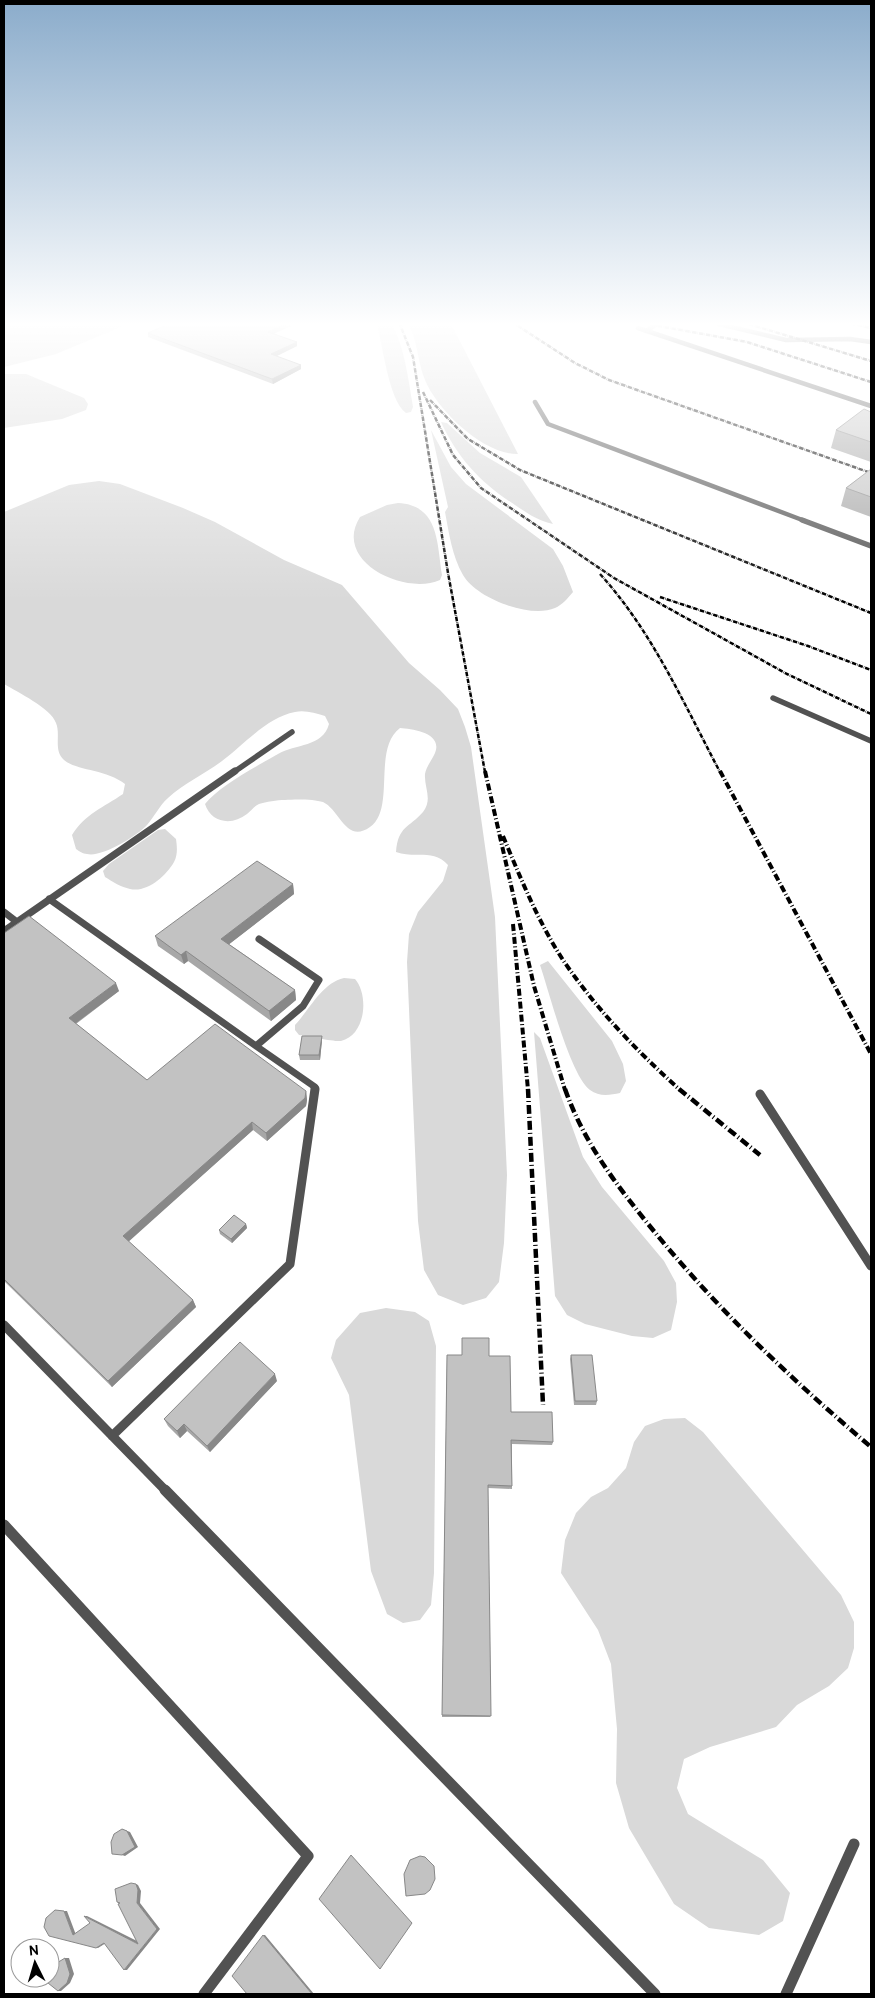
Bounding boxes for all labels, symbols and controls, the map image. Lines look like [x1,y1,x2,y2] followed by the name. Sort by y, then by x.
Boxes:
[10,1938,60,1988] north arrow
[28,1943,40,1960] text: N

